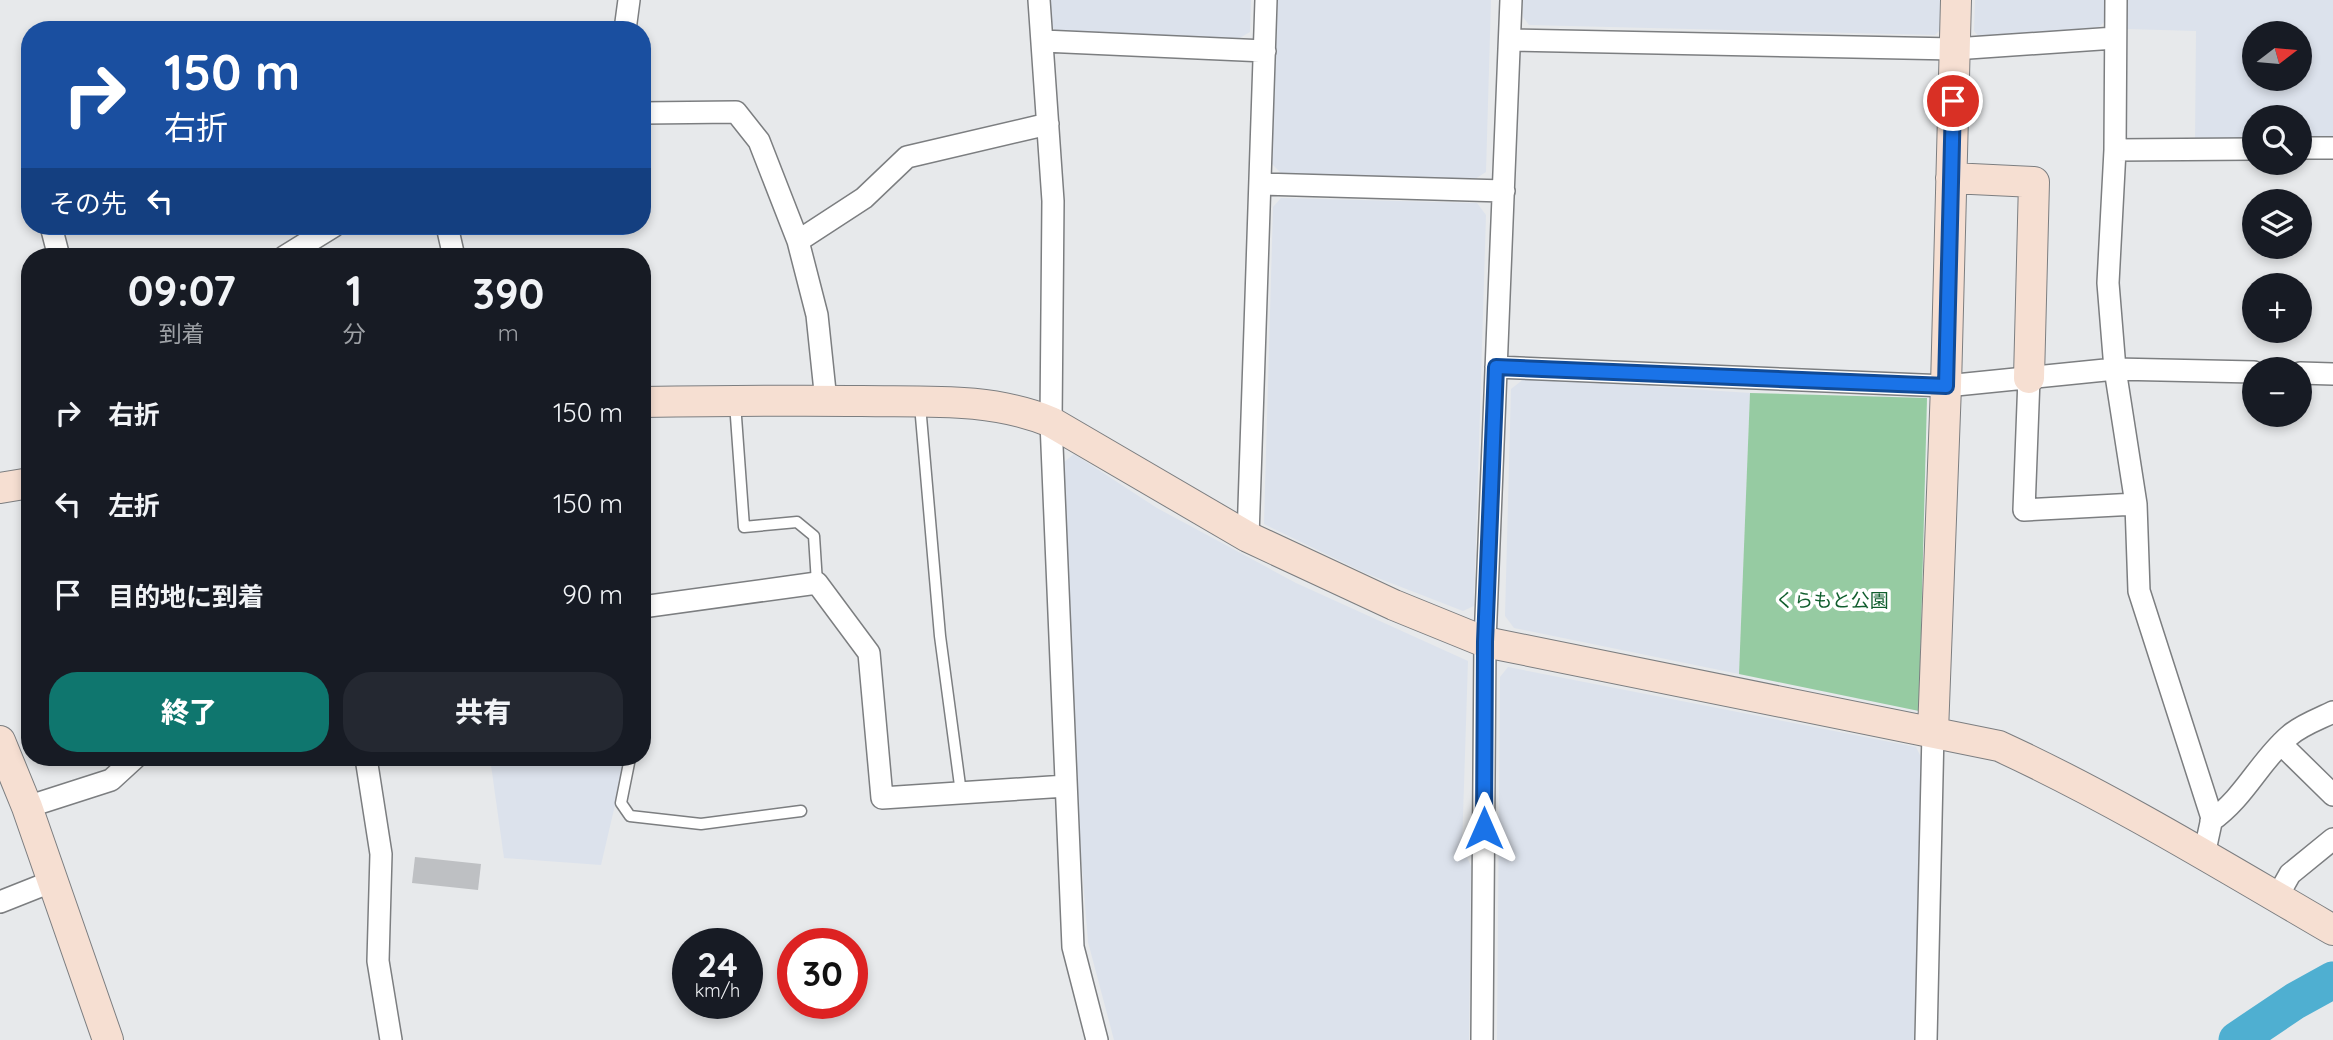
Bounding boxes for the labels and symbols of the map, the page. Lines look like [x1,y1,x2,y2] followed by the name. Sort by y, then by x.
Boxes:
[2242,21,2312,91] north arrow
[1923,71,1983,131] pin
[1775,588,1889,612] park label: くらもと公園
[1447,791,1521,865] position arrow
[777,928,868,1019] speed limit sign: 30

